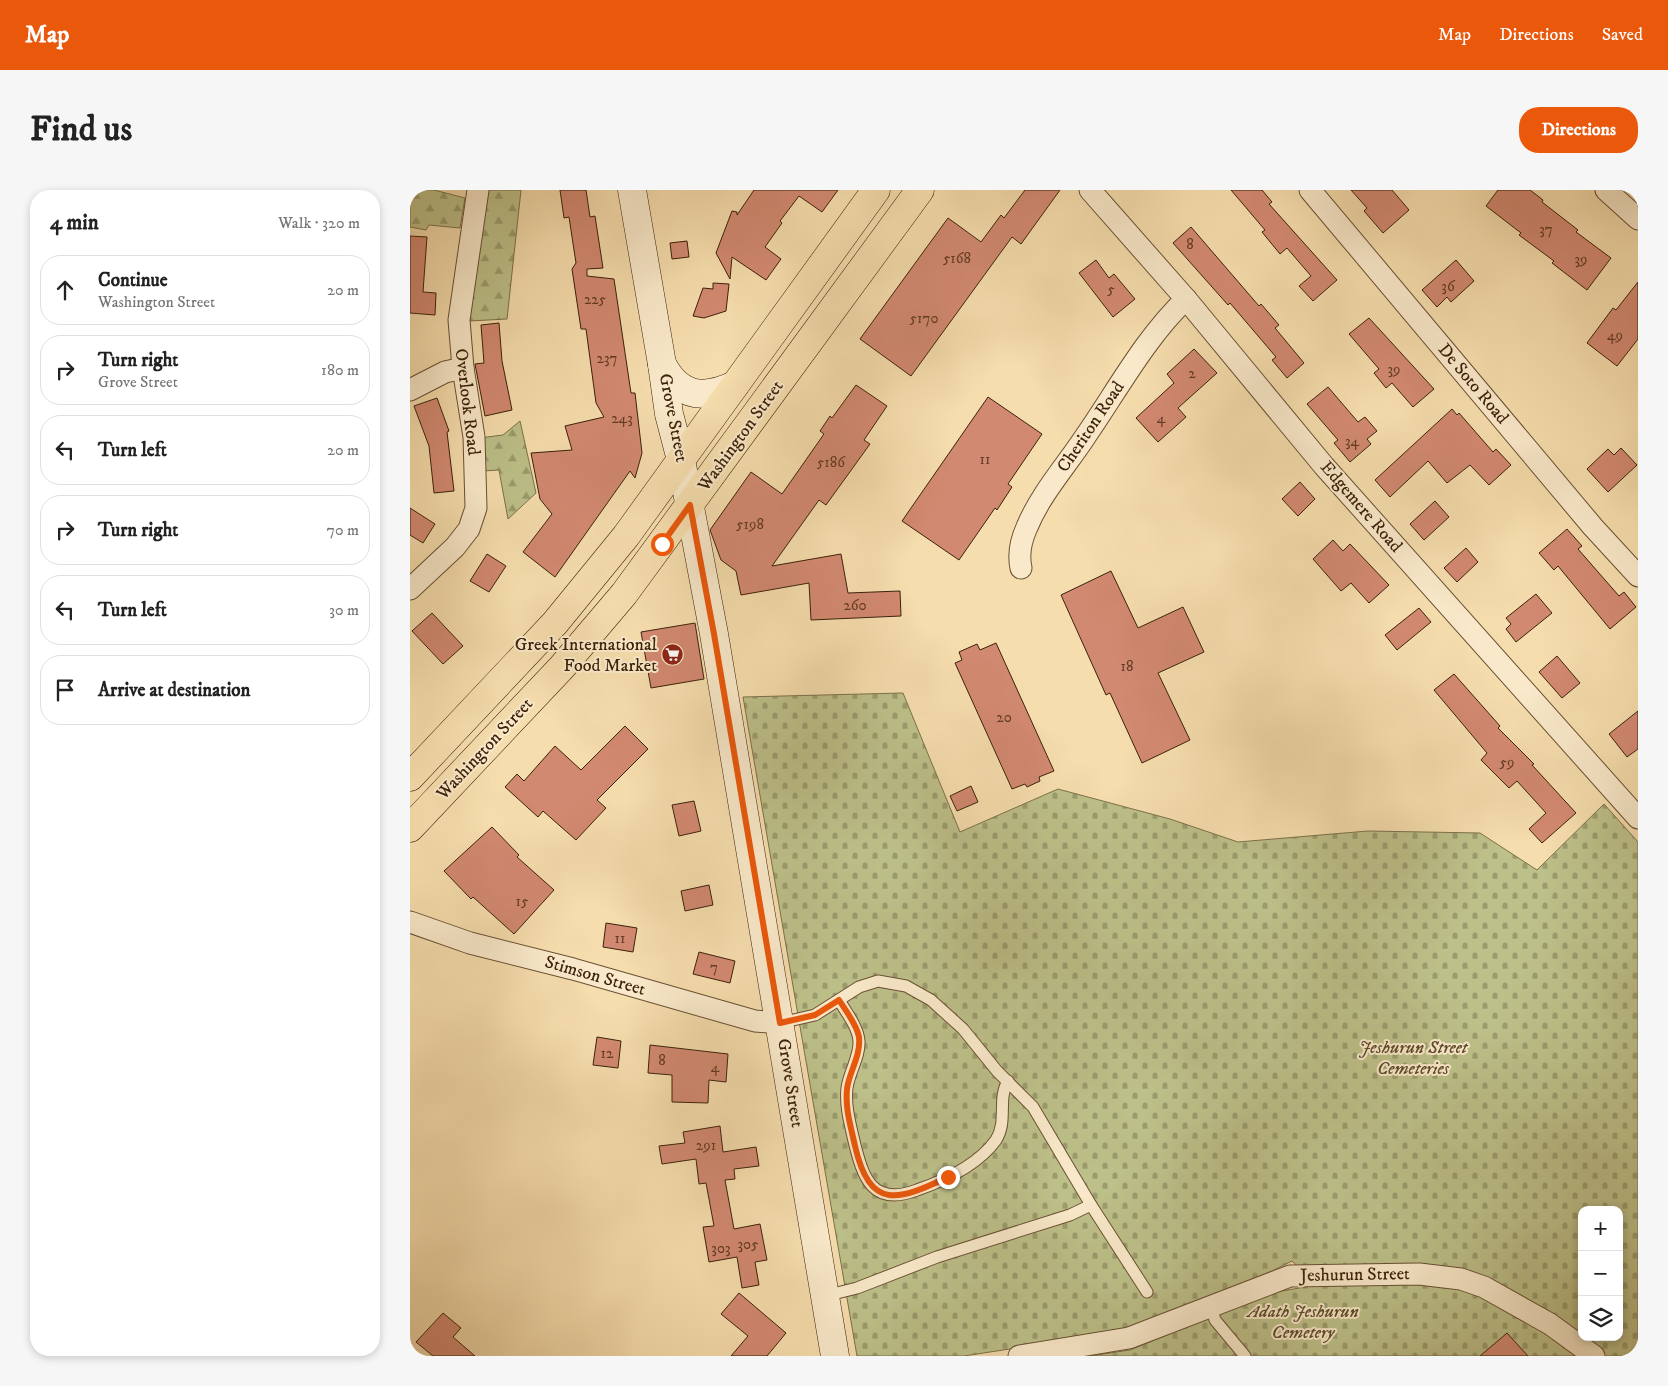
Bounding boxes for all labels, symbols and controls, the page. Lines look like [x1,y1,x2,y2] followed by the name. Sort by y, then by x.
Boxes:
[25,20,69,50] text: Map
[1438,24,1471,46] text: Map
[1499,24,1574,46] text: Directions
[1602,24,1643,46] text: Saved
[1519,107,1638,153] button: Directions
[30,108,132,152] text: Find us
[50,210,99,236] text: 4 min
[278,213,360,233] text: Walk · 320 m
[1539,220,1553,239] house number: 37
[1186,235,1194,254] house number: 8
[943,249,971,268] house number: 5168
[1574,250,1588,269] house number: 39
[98,269,168,292] text: Continue
[51,276,79,304] icon: ahead
[1441,277,1456,296] house number: 36
[327,280,359,300] text: 20 m
[1107,280,1115,299] house number: 5
[584,290,607,309] house number: 225
[98,292,215,312] text: Washington Street
[910,309,938,328] house number: 5170
[1607,326,1623,345] house number: 49
[1433,339,1513,429] street label: De Soto Road
[450,347,484,457] street label: Overlook Road
[98,349,178,372] text: Turn right
[597,349,618,368] house number: 237
[51,356,79,384] icon: right
[321,360,359,380] text: 180 m
[1387,360,1401,379] house number: 39
[1188,364,1196,383] house number: 2
[98,372,178,392] text: Grove Street
[654,372,692,464] street label: Grove Street
[693,376,789,497] street label: Washington Street
[1052,377,1130,477] street label: Cheriton Road
[611,409,633,428] house number: 243
[1157,409,1166,428] house number: 4
[1345,432,1359,451] house number: 34
[51,436,79,464] icon: left
[98,439,167,462] text: Turn left
[327,440,359,460] text: 20 m
[979,450,991,469] house number: 11
[817,453,846,472] house number: 5186
[1315,457,1407,557] street label: Edgemere Road
[736,515,764,534] house number: 5198
[51,516,79,544] icon: right
[98,519,178,542] text: Turn right
[327,520,359,540] text: 70 m
[651,533,674,556] route start
[51,596,79,624] icon: left
[843,596,867,615] house number: 260
[98,599,167,622] text: Turn left
[329,600,359,620] text: 30 m
[515,634,658,677] place label: Greek International Food Market
[661,643,685,667] supermarket icon: Greek International Food Market
[1120,657,1134,676] house number: 18
[51,676,79,704] icon: arrive
[98,679,250,702] text: Arrive at destination
[431,693,538,805] street label: Washington Street
[996,708,1012,727] house number: 20
[1500,753,1514,772] house number: 59
[516,892,529,911] house number: 15
[614,929,626,948] house number: 11
[542,951,648,1001] street label: Stimson Street
[710,958,718,977] house number: 7
[772,1037,808,1129] street label: Grove Street
[1359,1037,1469,1080] park label: Jeshurun Street Cemeteries
[601,1044,614,1063] house number: 12
[658,1051,666,1070] house number: 8
[711,1058,720,1077] house number: 4
[696,1136,716,1155] house number: 291
[937,1166,960,1189] route end
[1578,1206,1623,1341] map controls
[1578,1206,1623,1251] button: +
[737,1235,759,1254] house number: 305
[711,1239,731,1258] house number: 303
[1578,1251,1623,1296] button: −
[1298,1263,1410,1287] street label: Jeshurun Street
[1578,1296,1623,1341] button: layers
[1245,1301,1359,1344] park label: Adath Jeshurun Cemetery

